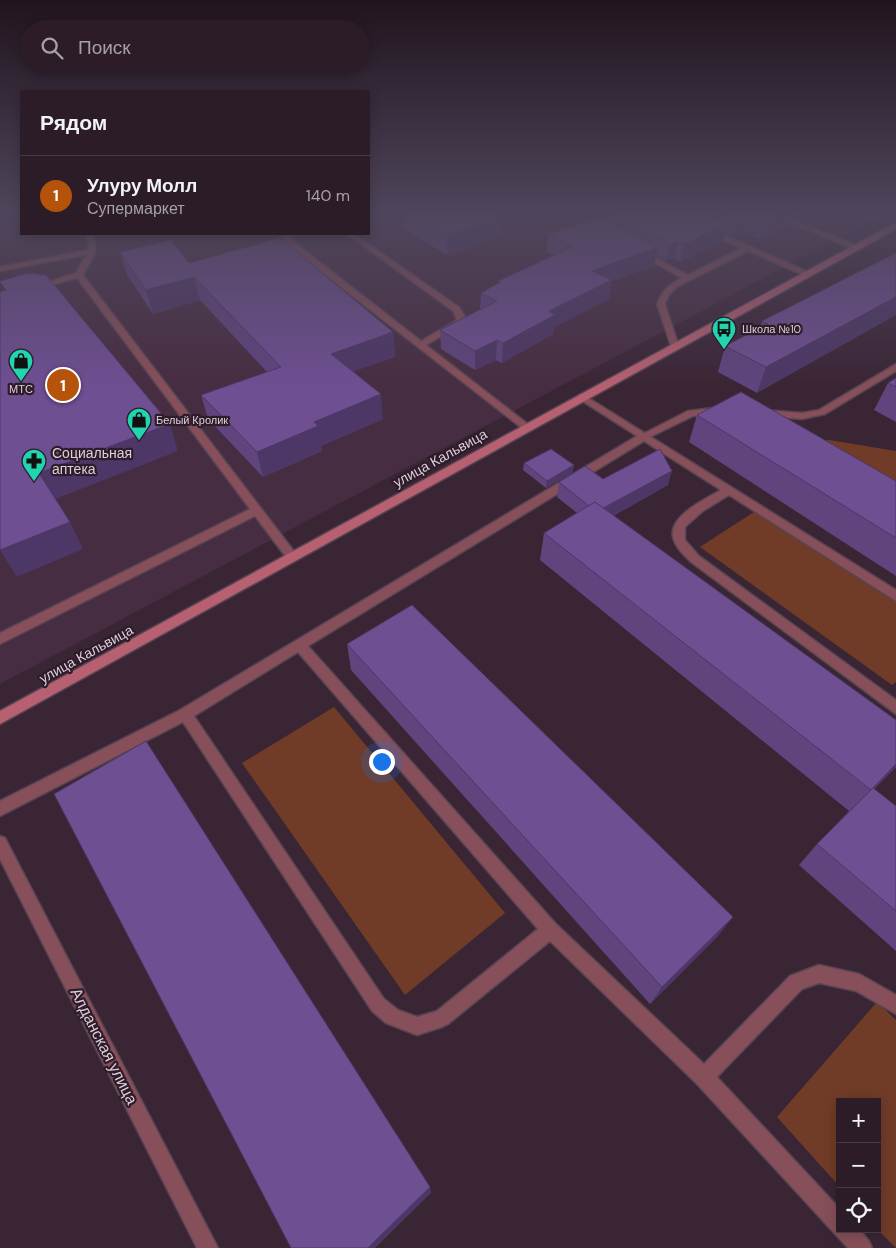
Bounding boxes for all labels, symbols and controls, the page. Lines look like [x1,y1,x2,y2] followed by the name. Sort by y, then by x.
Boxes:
[20,20,370,75] search box
[38,34,66,62] icon: search
[78,35,131,60] text: Поиск
[40,109,107,137] text: Рядом
[87,173,197,198] text: Улуру Молл
[53,185,59,206] text: 1
[306,185,350,206] text: 140 m
[87,198,185,219] text: Супермаркет
[711,316,737,350] bus stop icon: Школа №10
[742,322,801,336] place label: Школа №10
[8,348,34,382] shop icon: МТС
[47,366,79,404] pin: 1
[9,382,33,396] place label: МТС
[126,407,152,441] shop icon: Белый Кролик
[156,413,228,427] place label: Белый Кролик
[390,425,490,491] street label: улица Кальвица
[52,444,132,478] place label: Социальная аптека
[21,448,47,482] pharmacy icon: Социальная аптека
[36,621,136,687] street label: улица Кальвица
[369,749,395,775] your location
[66,984,143,1108] street label: Алданская улица
[836,1098,881,1233] map controls
[836,1098,881,1143] button: +
[836,1143,881,1188] button: −
[836,1188,881,1233] button: locate

